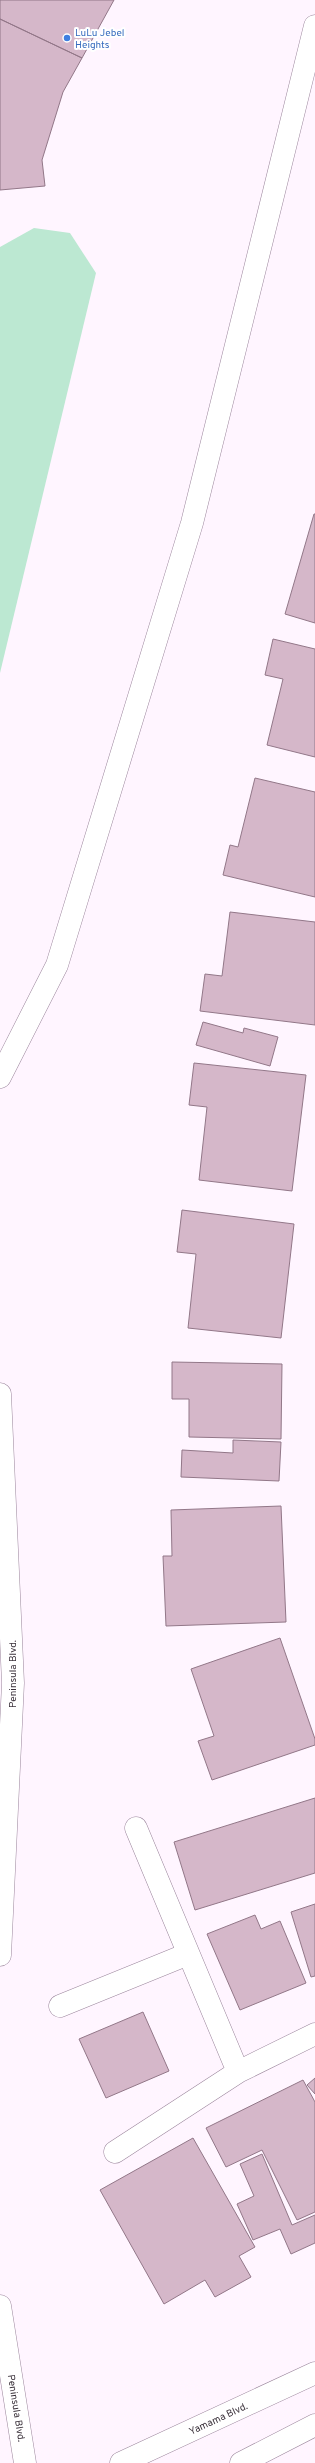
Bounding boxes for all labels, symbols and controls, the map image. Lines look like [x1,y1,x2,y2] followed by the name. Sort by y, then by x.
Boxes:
[75,27,124,52] place label: LuLu Jebel Heights
[62,33,72,43] marker: LuLu Jebel Heights
[7,1640,20,1708] street label: Peninsula Blvd.
[4,2374,27,2443] street label: Peninsula Blvd.
[187,2400,250,2439] street label: Yamama Blvd.

